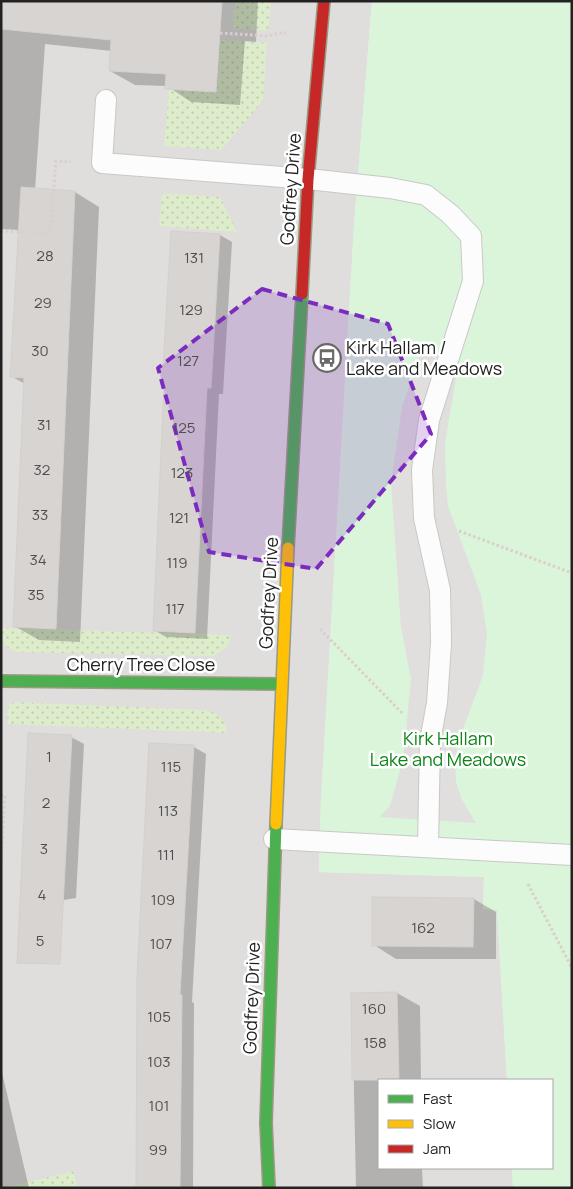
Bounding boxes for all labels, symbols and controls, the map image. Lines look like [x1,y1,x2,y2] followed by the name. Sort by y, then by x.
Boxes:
[274,132,306,246] street label: Godfrey Drive
[36,245,54,266] house number: 28
[184,247,204,268] house number: 131
[34,292,52,313] house number: 29
[179,299,203,320] house number: 129
[346,335,502,380] place label: Kirk Hallam / Lake and Meadows
[31,340,49,361] house number: 30
[312,343,342,373] bus stop icon: Kirk Hallam / Lake and Meadows
[177,350,199,371] house number: 127
[37,414,51,435] house number: 31
[172,417,196,438] house number: 125
[34,459,50,480] house number: 32
[171,462,193,483] house number: 123
[32,504,48,525] house number: 33
[169,507,189,528] house number: 121
[253,536,283,650] street label: Godfrey Drive
[29,549,47,570] house number: 34
[166,552,188,573] house number: 119
[28,584,44,605] house number: 35
[165,598,185,619] house number: 117
[67,652,215,676] street label: Cherry Tree Close
[370,726,526,771] park label: Kirk Hallam Lake and Meadows
[46,746,52,767] house number: 1
[161,756,181,777] house number: 115
[42,792,50,813] house number: 2
[158,800,178,821] house number: 113
[40,838,48,859] house number: 3
[157,844,175,865] house number: 111
[38,884,47,905] house number: 4
[151,889,175,910] house number: 109
[411,917,435,938] house number: 162
[36,930,44,951] house number: 5
[150,933,172,954] house number: 107
[237,941,265,1054] street label: Godfrey Drive
[362,998,386,1019] house number: 160
[147,1006,171,1027] house number: 105
[363,1032,387,1053] house number: 158
[147,1051,171,1072] house number: 103
[378,1079,553,1169] legend
[423,1088,452,1109] text: Fast
[149,1095,169,1116] house number: 101
[423,1113,456,1134] text: Slow
[423,1138,451,1159] text: Jam
[149,1139,167,1160] house number: 99

